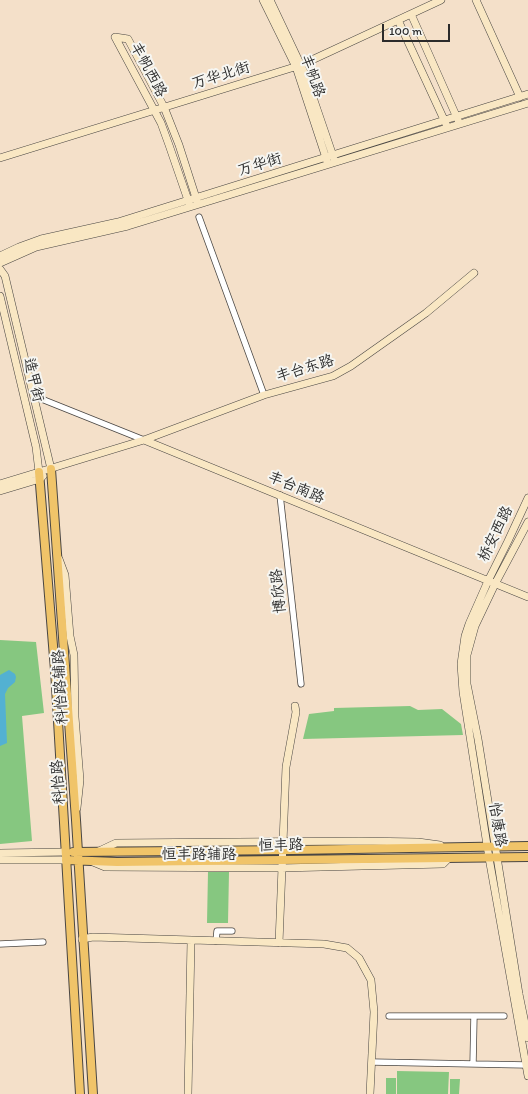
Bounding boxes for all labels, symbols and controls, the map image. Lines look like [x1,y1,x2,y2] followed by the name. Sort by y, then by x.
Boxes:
[384,16,452,42] scale bar
[389,24,422,38] text: 100 m
[126,39,170,101] street label: 丰帆西路
[296,52,328,100] street label: 丰帆路
[190,59,252,93] street label: 万华北街
[236,150,284,180] street label: 万华街
[274,352,336,386] street label: 丰台东路
[19,356,47,404] street label: 造甲街
[265,468,327,508] street label: 丰台南路
[475,503,517,565] street label: 桥安西路
[268,568,290,614] street label: 博欣路
[50,649,72,725] street label: 科怡路辅路
[48,759,70,805] street label: 科怡路
[485,801,509,849] street label: 怡康路
[258,837,304,855] street label: 恒丰路
[162,846,236,864] street label: 恒丰路辅路

